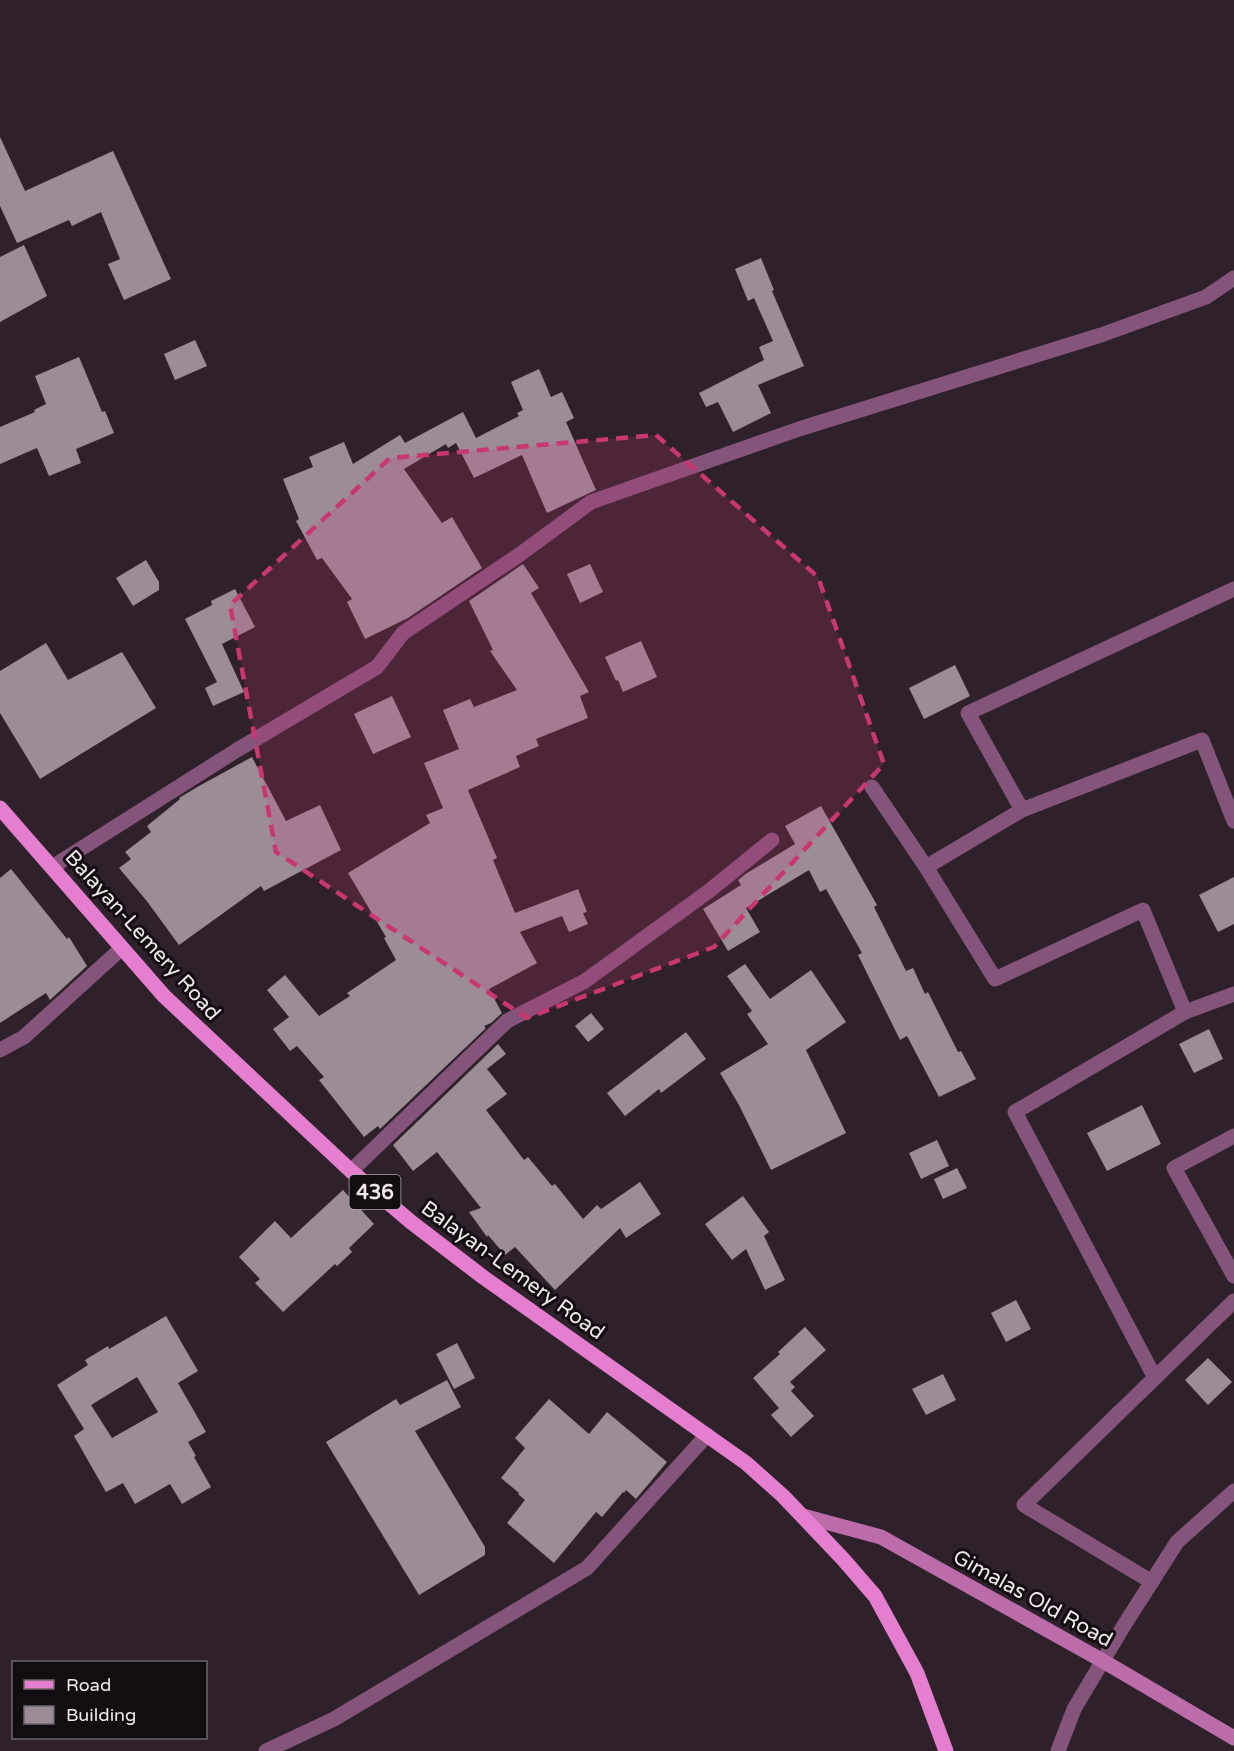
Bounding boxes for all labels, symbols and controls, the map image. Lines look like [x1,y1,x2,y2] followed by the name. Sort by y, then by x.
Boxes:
[60,845,226,1026] street label: Balayan-Lemery Road
[350,1175,400,1209] road number: 436
[416,1196,609,1345] street label: Balayan-Lemery Road
[949,1544,1117,1653] street label: Gimalas Old Road
[12,1661,207,1739] legend
[66,1674,111,1696] text: Road
[66,1704,136,1726] text: Building

